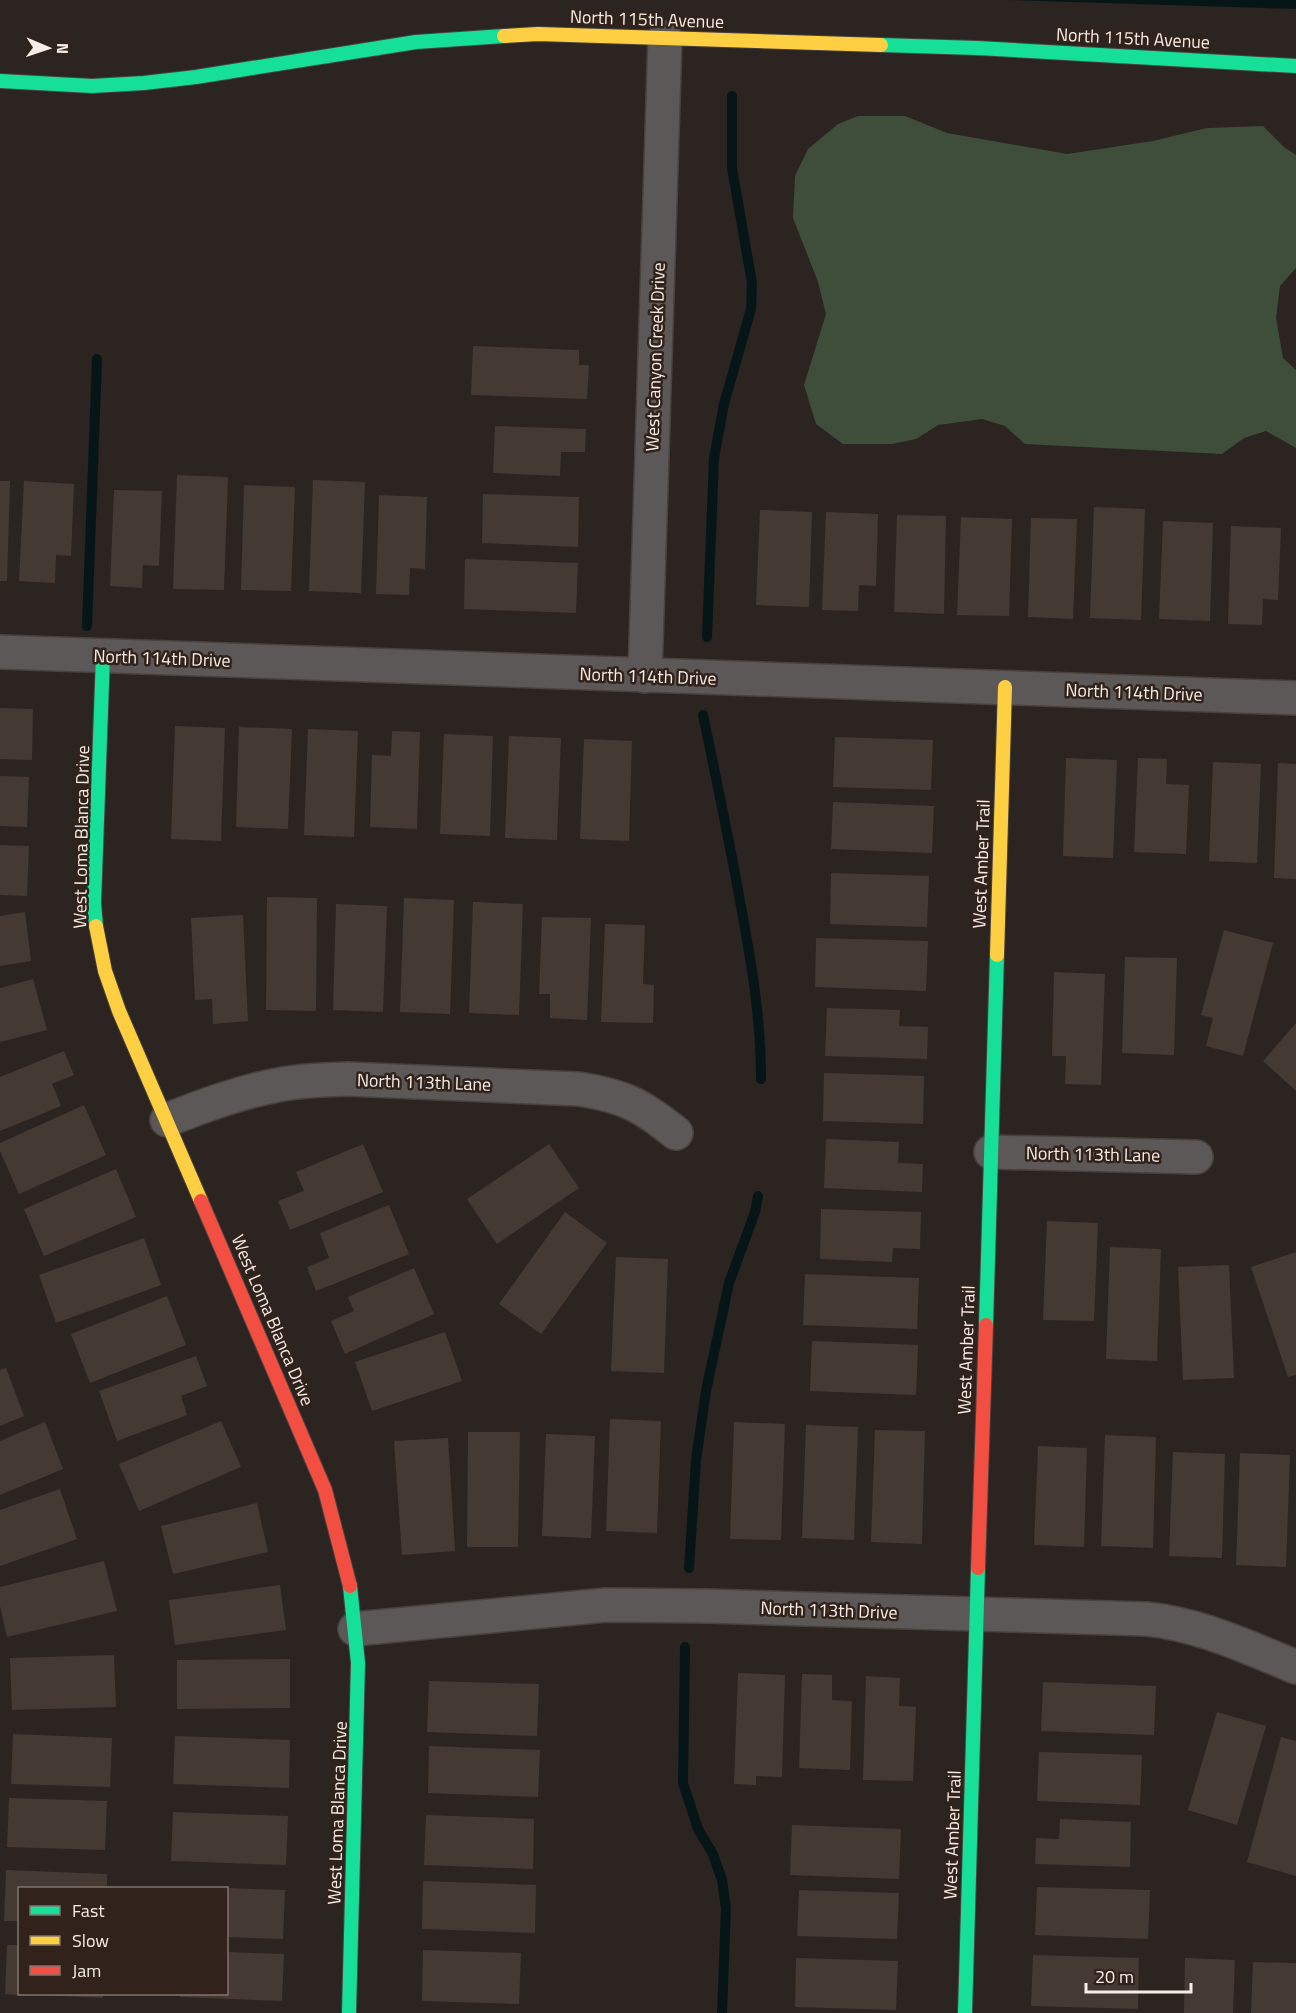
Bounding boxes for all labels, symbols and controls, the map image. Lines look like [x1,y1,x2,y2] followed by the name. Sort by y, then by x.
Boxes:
[569,3,725,35] street label: North 115th Avenue
[18,18,78,78] north arrow
[1055,20,1211,56] street label: North 115th Avenue
[51,43,75,54] text: N
[638,262,672,452] street label: West Canyon Creek Drive
[93,642,231,674] street label: North 114th Drive
[579,660,717,692] street label: North 114th Drive
[1065,676,1203,708] street label: North 114th Drive
[66,745,96,929] street label: West Loma Blanca Drive
[965,799,997,929] street label: West Amber Trail
[356,1066,492,1098] street label: North 113th Lane
[1026,1139,1160,1169] street label: North 113th Lane
[225,1230,321,1410] street label: West Loma Blanca Drive
[950,1285,982,1415] street label: West Amber Trail
[760,1594,898,1626] street label: North 113th Drive
[320,1721,354,1905] street label: West Loma Blanca Drive
[936,1770,968,1900] street label: West Amber Trail
[18,1887,228,1995] legend
[72,1897,105,1924] text: Fast
[72,1927,109,1954] text: Slow
[1086,1956,1191,1994] scale bar
[72,1957,101,1984] text: Jam
[1095,1963,1134,1990] text: 20 m

